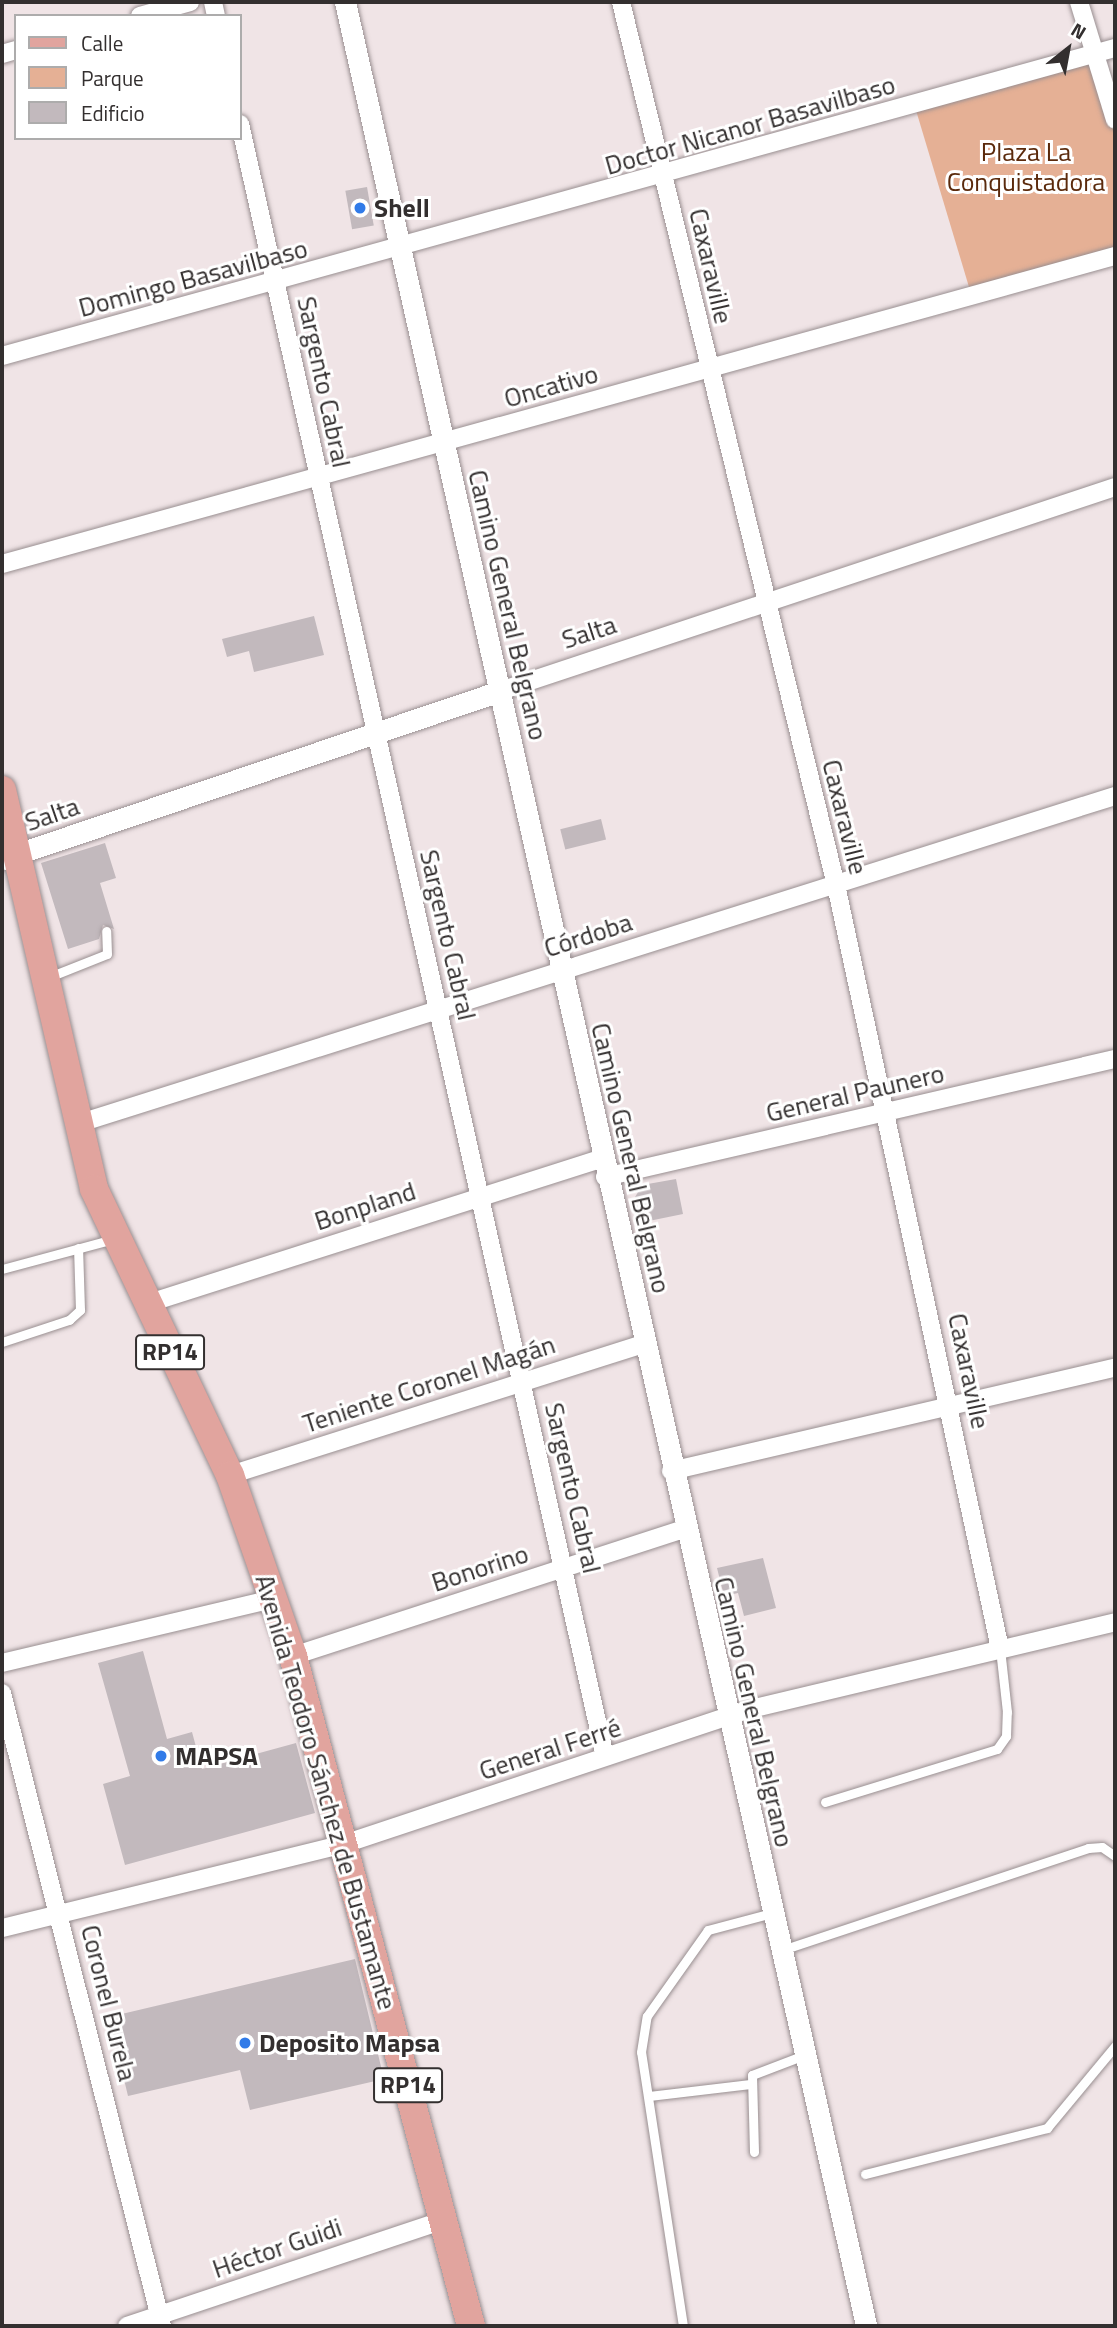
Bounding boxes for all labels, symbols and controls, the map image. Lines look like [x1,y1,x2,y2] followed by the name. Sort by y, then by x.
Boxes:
[14,14,242,140] legend
[1033,14,1103,84] north arrow
[1066,15,1092,46] text: N
[81,27,123,59] text: Calle
[81,62,144,94] text: Parque
[601,69,899,181] street label: Doctor Nicanor Basavilbaso
[81,97,145,129] text: Edificio
[947,136,1105,198] park label: Plaza La Conquistadora
[374,192,430,224] place label: Shell
[352,200,368,216] marker: Shell
[683,205,739,327] street label: Caxaraville
[75,232,311,324] street label: Domingo Basavilbaso
[291,294,357,470] street label: Sargento Cabral
[500,358,602,414] street label: Oncativo
[462,467,554,743] street label: Camino General Belgrano
[558,609,620,655] street label: Salta
[816,756,874,878] street label: Caxaraville
[21,790,83,838] street label: Salta
[413,847,483,1023] street label: Sargento Cabral
[540,906,636,964] street label: Córdoba
[585,1020,677,1296] street label: Camino General Belgrano
[763,1057,947,1129] street label: General Paunero
[311,1175,419,1237] street label: Bonpland
[942,1310,996,1432] street label: Caxaraville
[299,1328,559,1440] street label: Teniente Coronel Magán
[135,1332,205,1372] road number: RP14
[538,1400,608,1576] street label: Sargento Cabral
[428,1538,532,1598] street label: Bonorino
[249,1571,403,2013] street label: Avenida Teodoro Sánchez de Bustamante
[708,1574,800,1850] street label: Camino General Belgrano
[475,1711,625,1787] street label: General Ferré
[175,1740,258,1772] place label: MAPSA
[153,1748,169,1764] marker: MAPSA
[75,1922,143,2084] street label: Coronel Burela
[259,2027,440,2059] place label: Deposito Mapsa
[237,2035,253,2051] marker: Deposito Mapsa
[373,2064,443,2106] road number: RP14
[208,2211,346,2285] street label: Héctor Guidi

